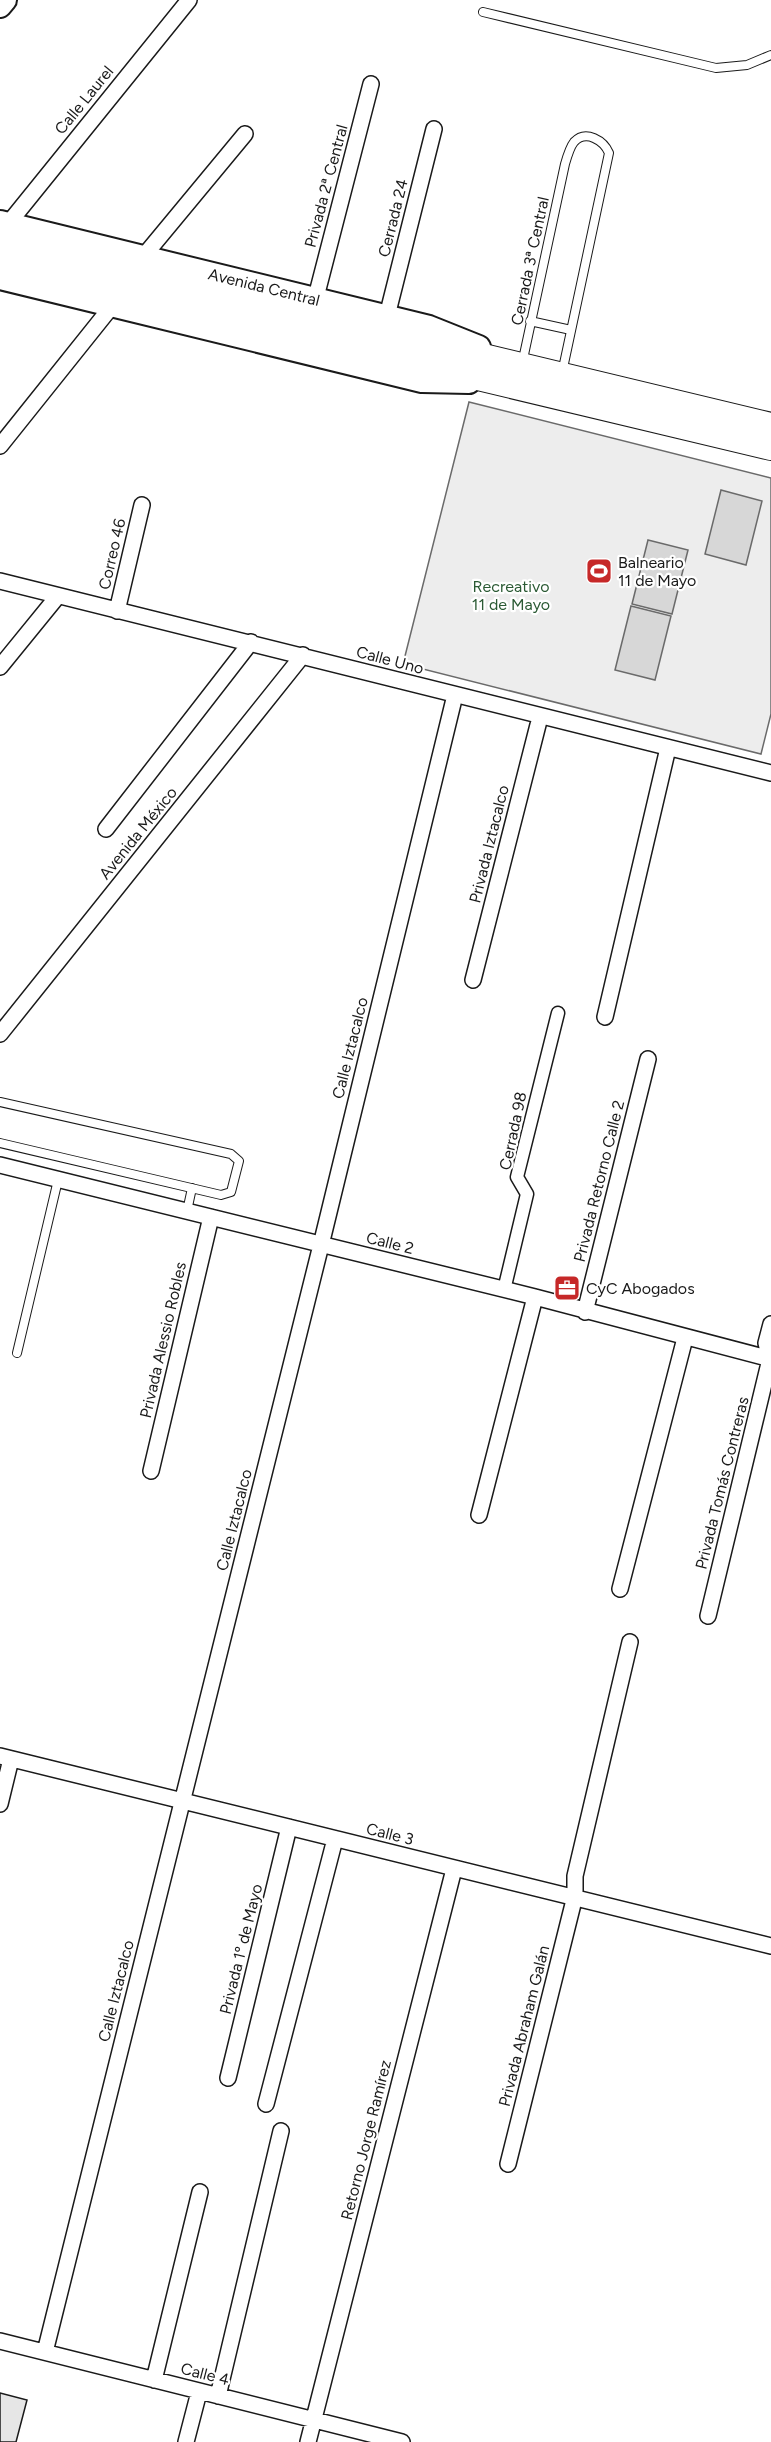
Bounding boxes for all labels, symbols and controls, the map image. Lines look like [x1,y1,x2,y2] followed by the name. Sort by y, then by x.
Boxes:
[51,62,117,138] street label: Calle Laurel
[300,122,352,250] street label: Privada 2ª Central
[374,177,412,259] street label: Cerrada 24
[507,195,553,327] street label: Cerrada 3ª Central
[207,264,322,309] street label: Avenida Central
[95,516,129,592] street label: Correo 46
[618,553,696,590] place label: Balneario 11 de Mayo
[584,556,614,586] sports icon: Balneario 11 de Mayo
[472,577,550,614] park label: Recreativo 11 de Mayo
[354,642,426,678] street label: Calle Uno
[95,783,181,883] street label: Avenida México
[465,783,513,905] street label: Privada Iztacalco
[328,995,372,1101] street label: Calle Iztacalco
[495,1090,531,1172] street label: Cerrada 98
[570,1098,628,1264] street label: Privada Retorno Calle 2
[364,1228,416,1258] street label: Calle 2
[136,1260,190,1420] street label: Privada Alessio Robles
[552,1273,582,1303] office icon: CyC Abogados
[586,1279,695,1298] place label: CyC Abogados
[691,1395,753,1571] street label: Privada Tomás Contreras
[212,1467,256,1573] street label: Calle Iztacalco
[364,1819,416,1849] street label: Calle 3
[216,1882,266,2016] street label: Privada 1º de Mayo
[94,1938,138,2044] street label: Calle Iztacalco
[495,1943,553,2109] street label: Privada Abraham Galán
[337,2058,395,2222] street label: Retorno Jorge Ramírez
[179,2359,231,2389] street label: Calle 4

